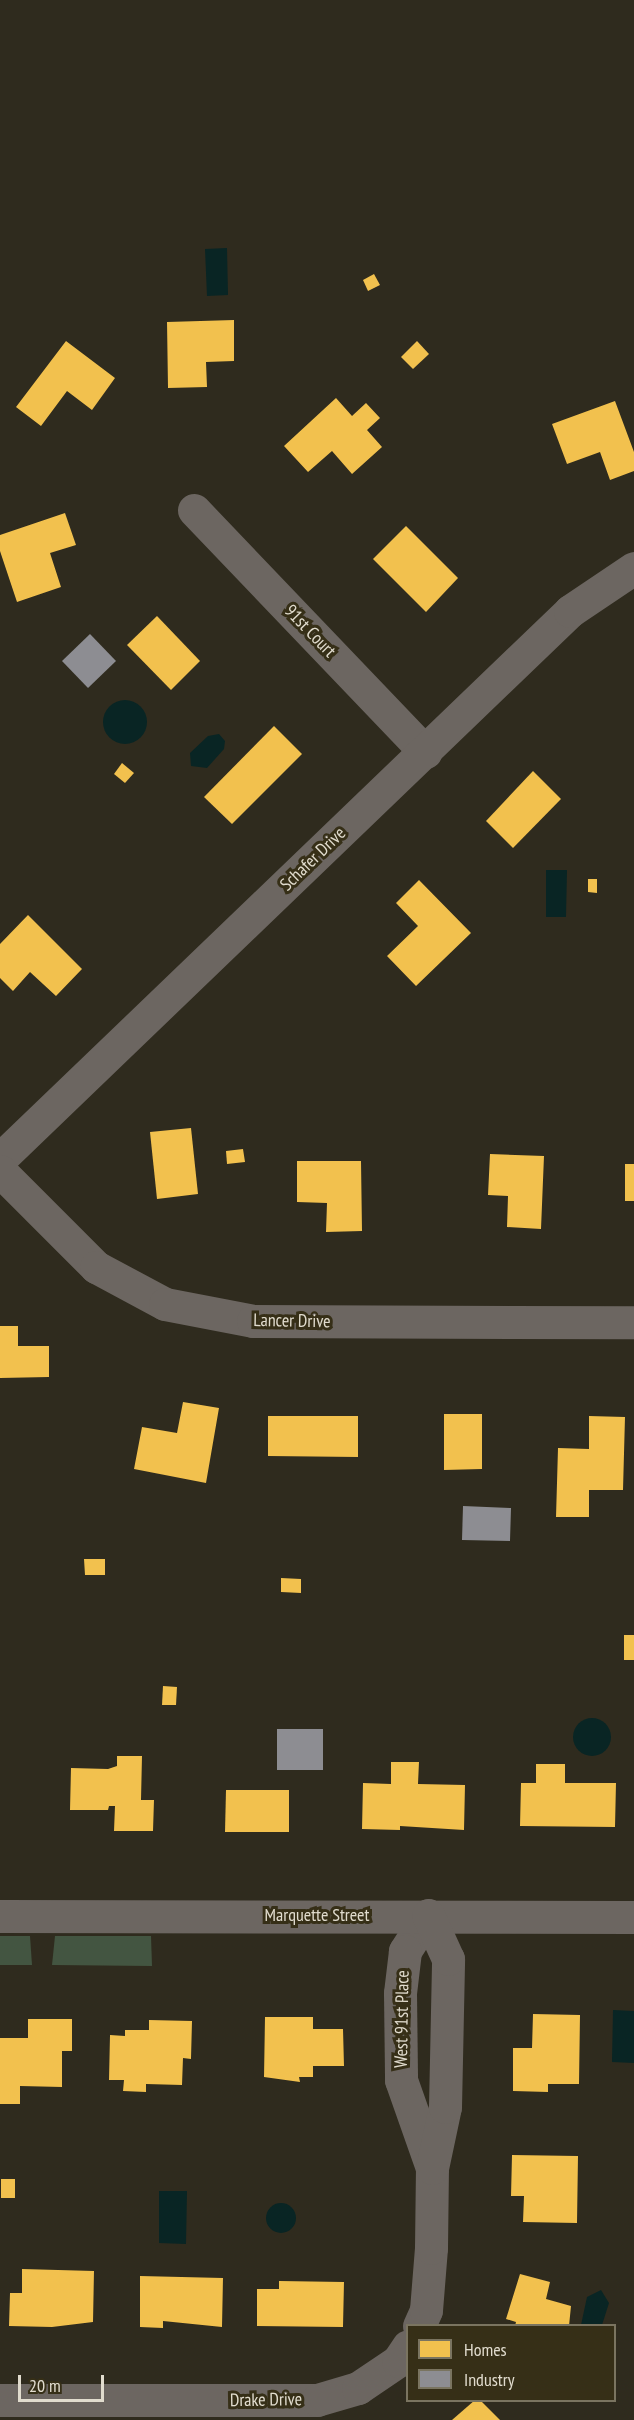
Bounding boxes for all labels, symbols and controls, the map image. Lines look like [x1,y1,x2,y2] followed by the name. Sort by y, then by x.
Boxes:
[280,600,340,662] street label: 91st Court
[276,823,350,895] street label: Schafer Drive
[253,1310,331,1332] street label: Lancer Drive
[265,1904,369,1926] street label: Marquette Street
[390,1970,414,2068] street label: West 91st Place
[406,2324,616,2402] legend
[464,2338,507,2361] text: Homes
[21,2363,106,2401] scale bar
[464,2368,514,2391] text: Industry
[29,2374,61,2397] text: 20 m
[230,2389,302,2411] street label: Drake Drive

